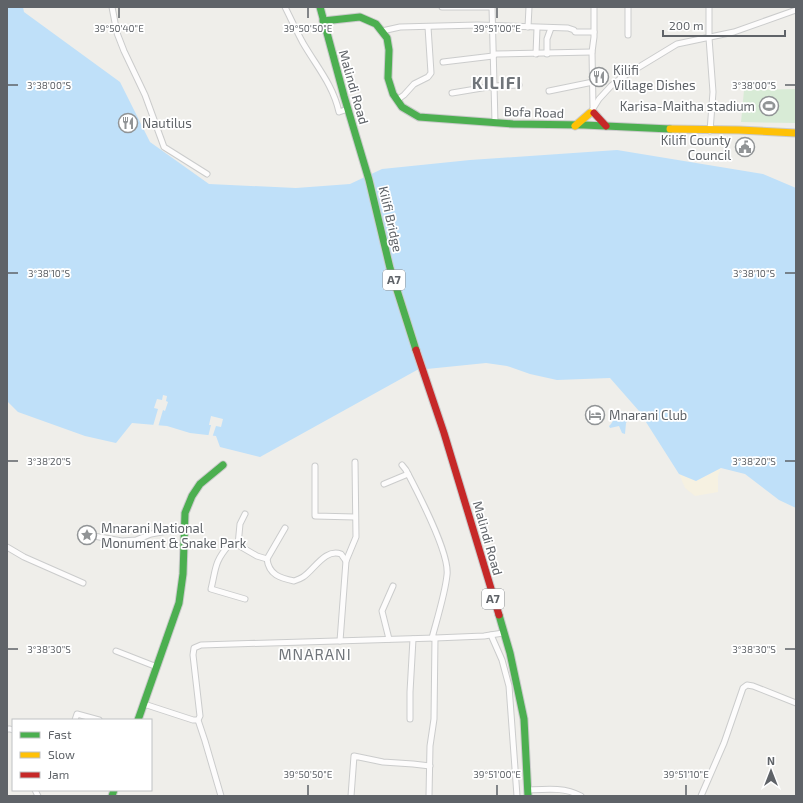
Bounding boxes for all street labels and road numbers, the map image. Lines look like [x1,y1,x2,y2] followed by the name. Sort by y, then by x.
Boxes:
[336,48,372,126] street label: Malindi Road
[504,103,564,121] street label: Bofa Road
[376,185,406,253] street label: Kilifi Bridge
[383,270,405,290] road number: A7
[470,499,506,577] street label: Malindi Road
[482,589,504,609] road number: A7

